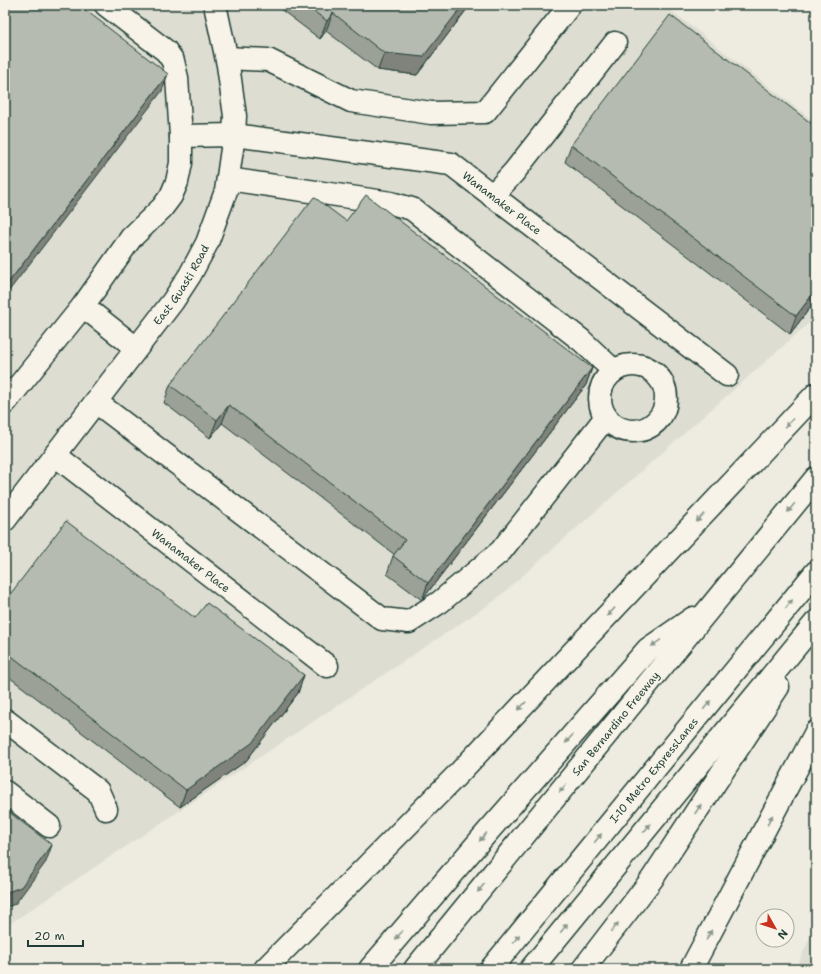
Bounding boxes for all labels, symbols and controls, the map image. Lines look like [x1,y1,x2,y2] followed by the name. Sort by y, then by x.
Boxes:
[459,168,544,238] street label: Wanamaker Place
[150,242,212,328] street label: East Guasti Road
[785,418,794,428] one-way arrow
[787,503,796,514] one-way arrow
[696,512,705,523] one-way arrow
[148,525,233,596] street label: Wanamaker Place
[785,599,794,610] one-way arrow
[606,607,616,617] one-way arrow
[651,639,662,647] one-way arrow
[568,668,663,779] street label: San Bernardino Freeway
[703,700,712,710] one-way arrow
[517,701,526,711] one-way arrow
[606,714,701,826] street label: I-10 Metro ExpressLanes
[564,734,574,744] one-way arrow
[559,782,568,793] one-way arrow
[694,804,702,814] one-way arrow
[767,814,773,825] one-way arrow
[643,822,651,833] one-way arrow
[479,831,488,842] one-way arrow
[594,833,603,844] one-way arrow
[477,883,486,894] one-way arrow
[755,908,795,948] north arrow
[28,922,83,948] scale bar
[611,922,619,932] one-way arrow
[560,923,569,933] one-way arrow
[774,926,791,942] text: N
[34,928,65,944] text: 20 m
[706,929,712,940] one-way arrow
[395,931,404,940] one-way arrow
[512,933,520,944] one-way arrow

